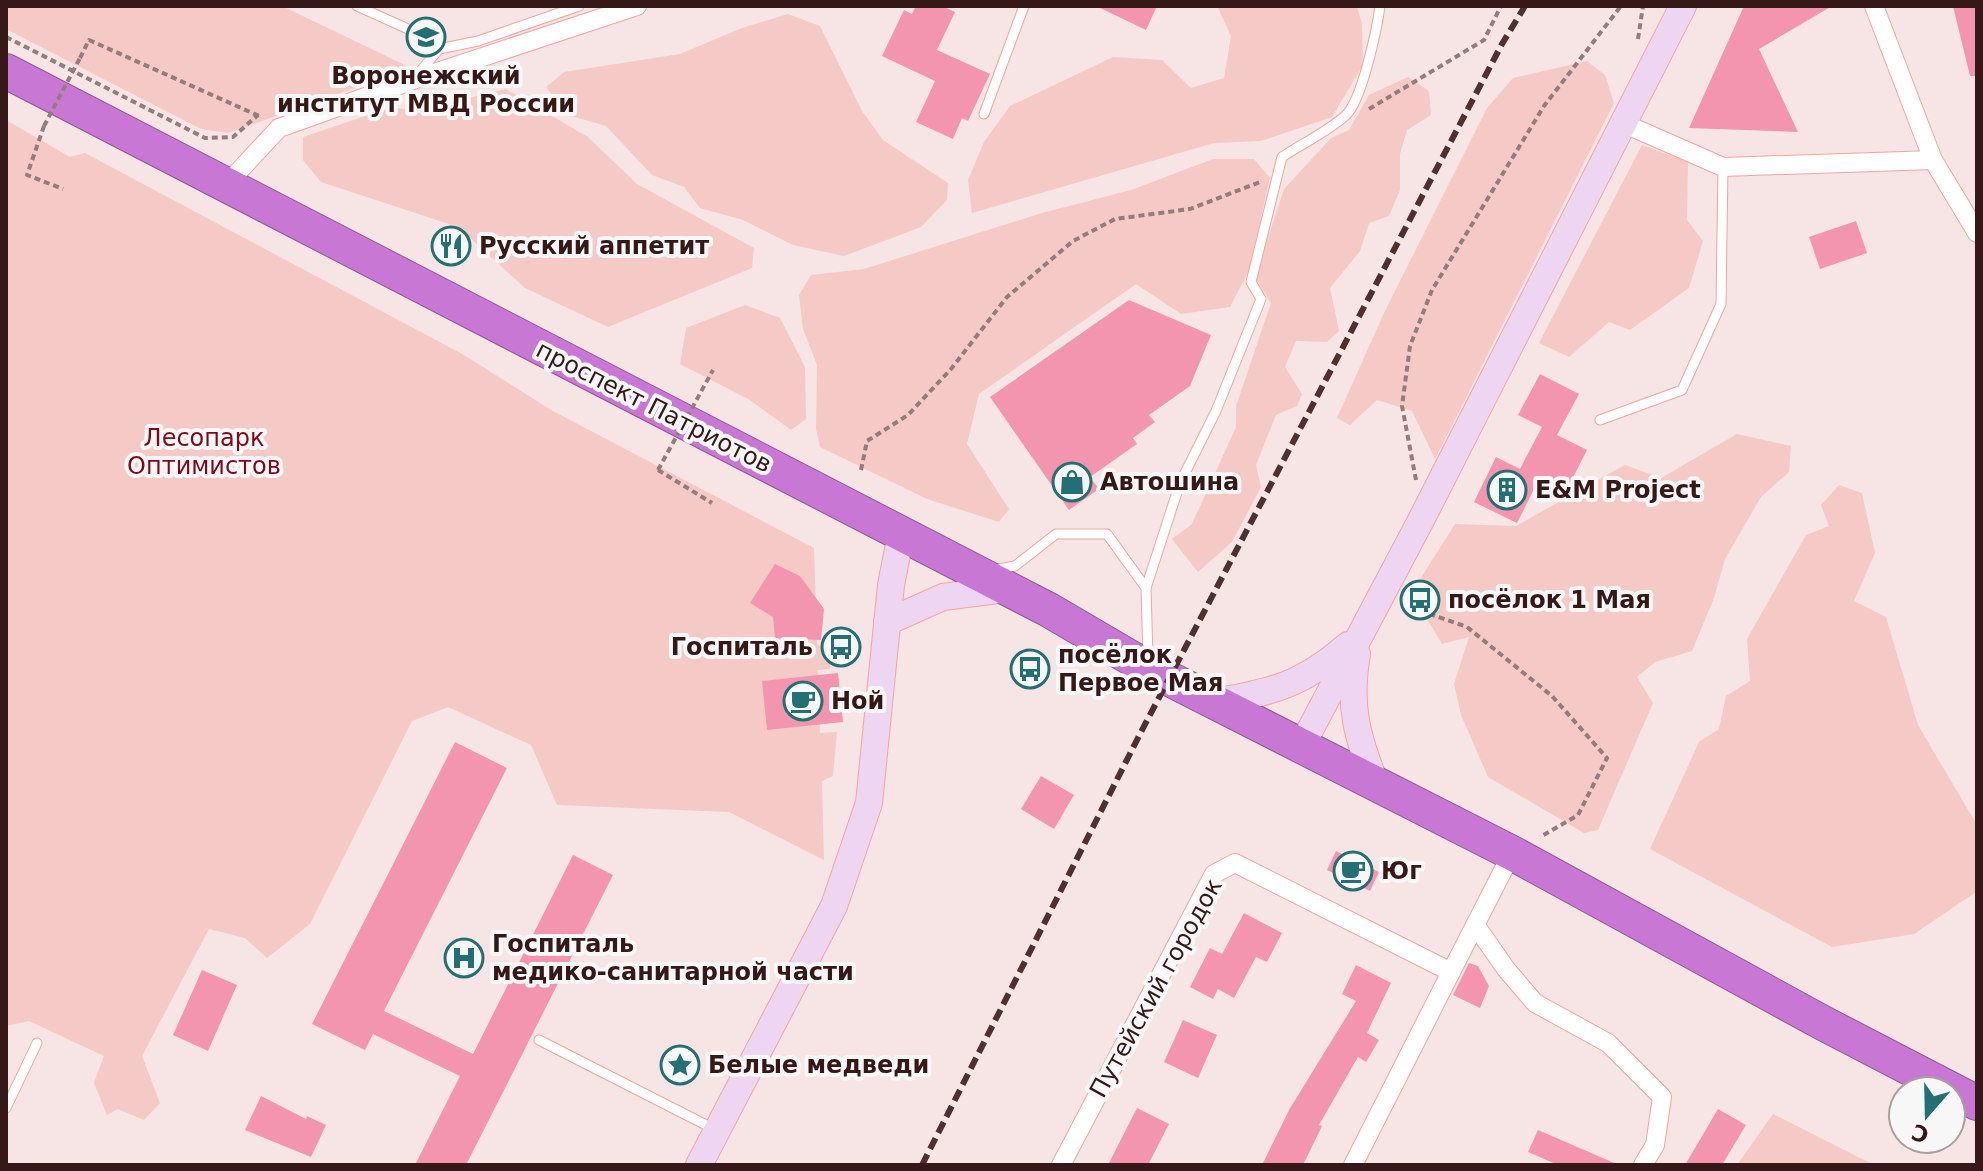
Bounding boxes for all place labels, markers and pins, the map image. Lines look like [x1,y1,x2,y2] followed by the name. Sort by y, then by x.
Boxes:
[405,16,447,58] school or university icon: Воронежский институт МВД России
[277,62,575,118] place label: Воронежский институт МВД России
[430,225,472,267] restaurant icon: Русский аппетит
[479,232,709,260] place label: Русский аппетит
[1051,461,1093,503] shop icon: Автошина
[1100,468,1239,496] place label: Автошина
[1486,469,1528,511] building icon: E&M Project
[1535,476,1701,504] place label: E&M Project
[1399,579,1441,621] bus stop icon: посёлок 1 Мая
[1448,586,1651,614] place label: посёлок 1 Мая
[820,626,862,668] bus stop icon: Госпиталь
[671,633,813,661] place label: Госпиталь
[1058,641,1223,697] place label: посёлок Первое Мая
[1009,648,1051,690] bus stop icon: посёлок Первое Мая
[782,680,824,722] cafe icon: Ной
[831,687,884,715] place label: Ной
[1332,850,1374,892] cafe icon: Юг
[1381,857,1422,885] place label: Юг
[492,930,854,986] place label: Госпиталь медико-санитарной части
[443,937,485,979] hospital icon: Госпиталь медико-санитарной части
[659,1044,701,1086] place icon: Белые медведи
[708,1051,929,1079] place label: Белые медведи

